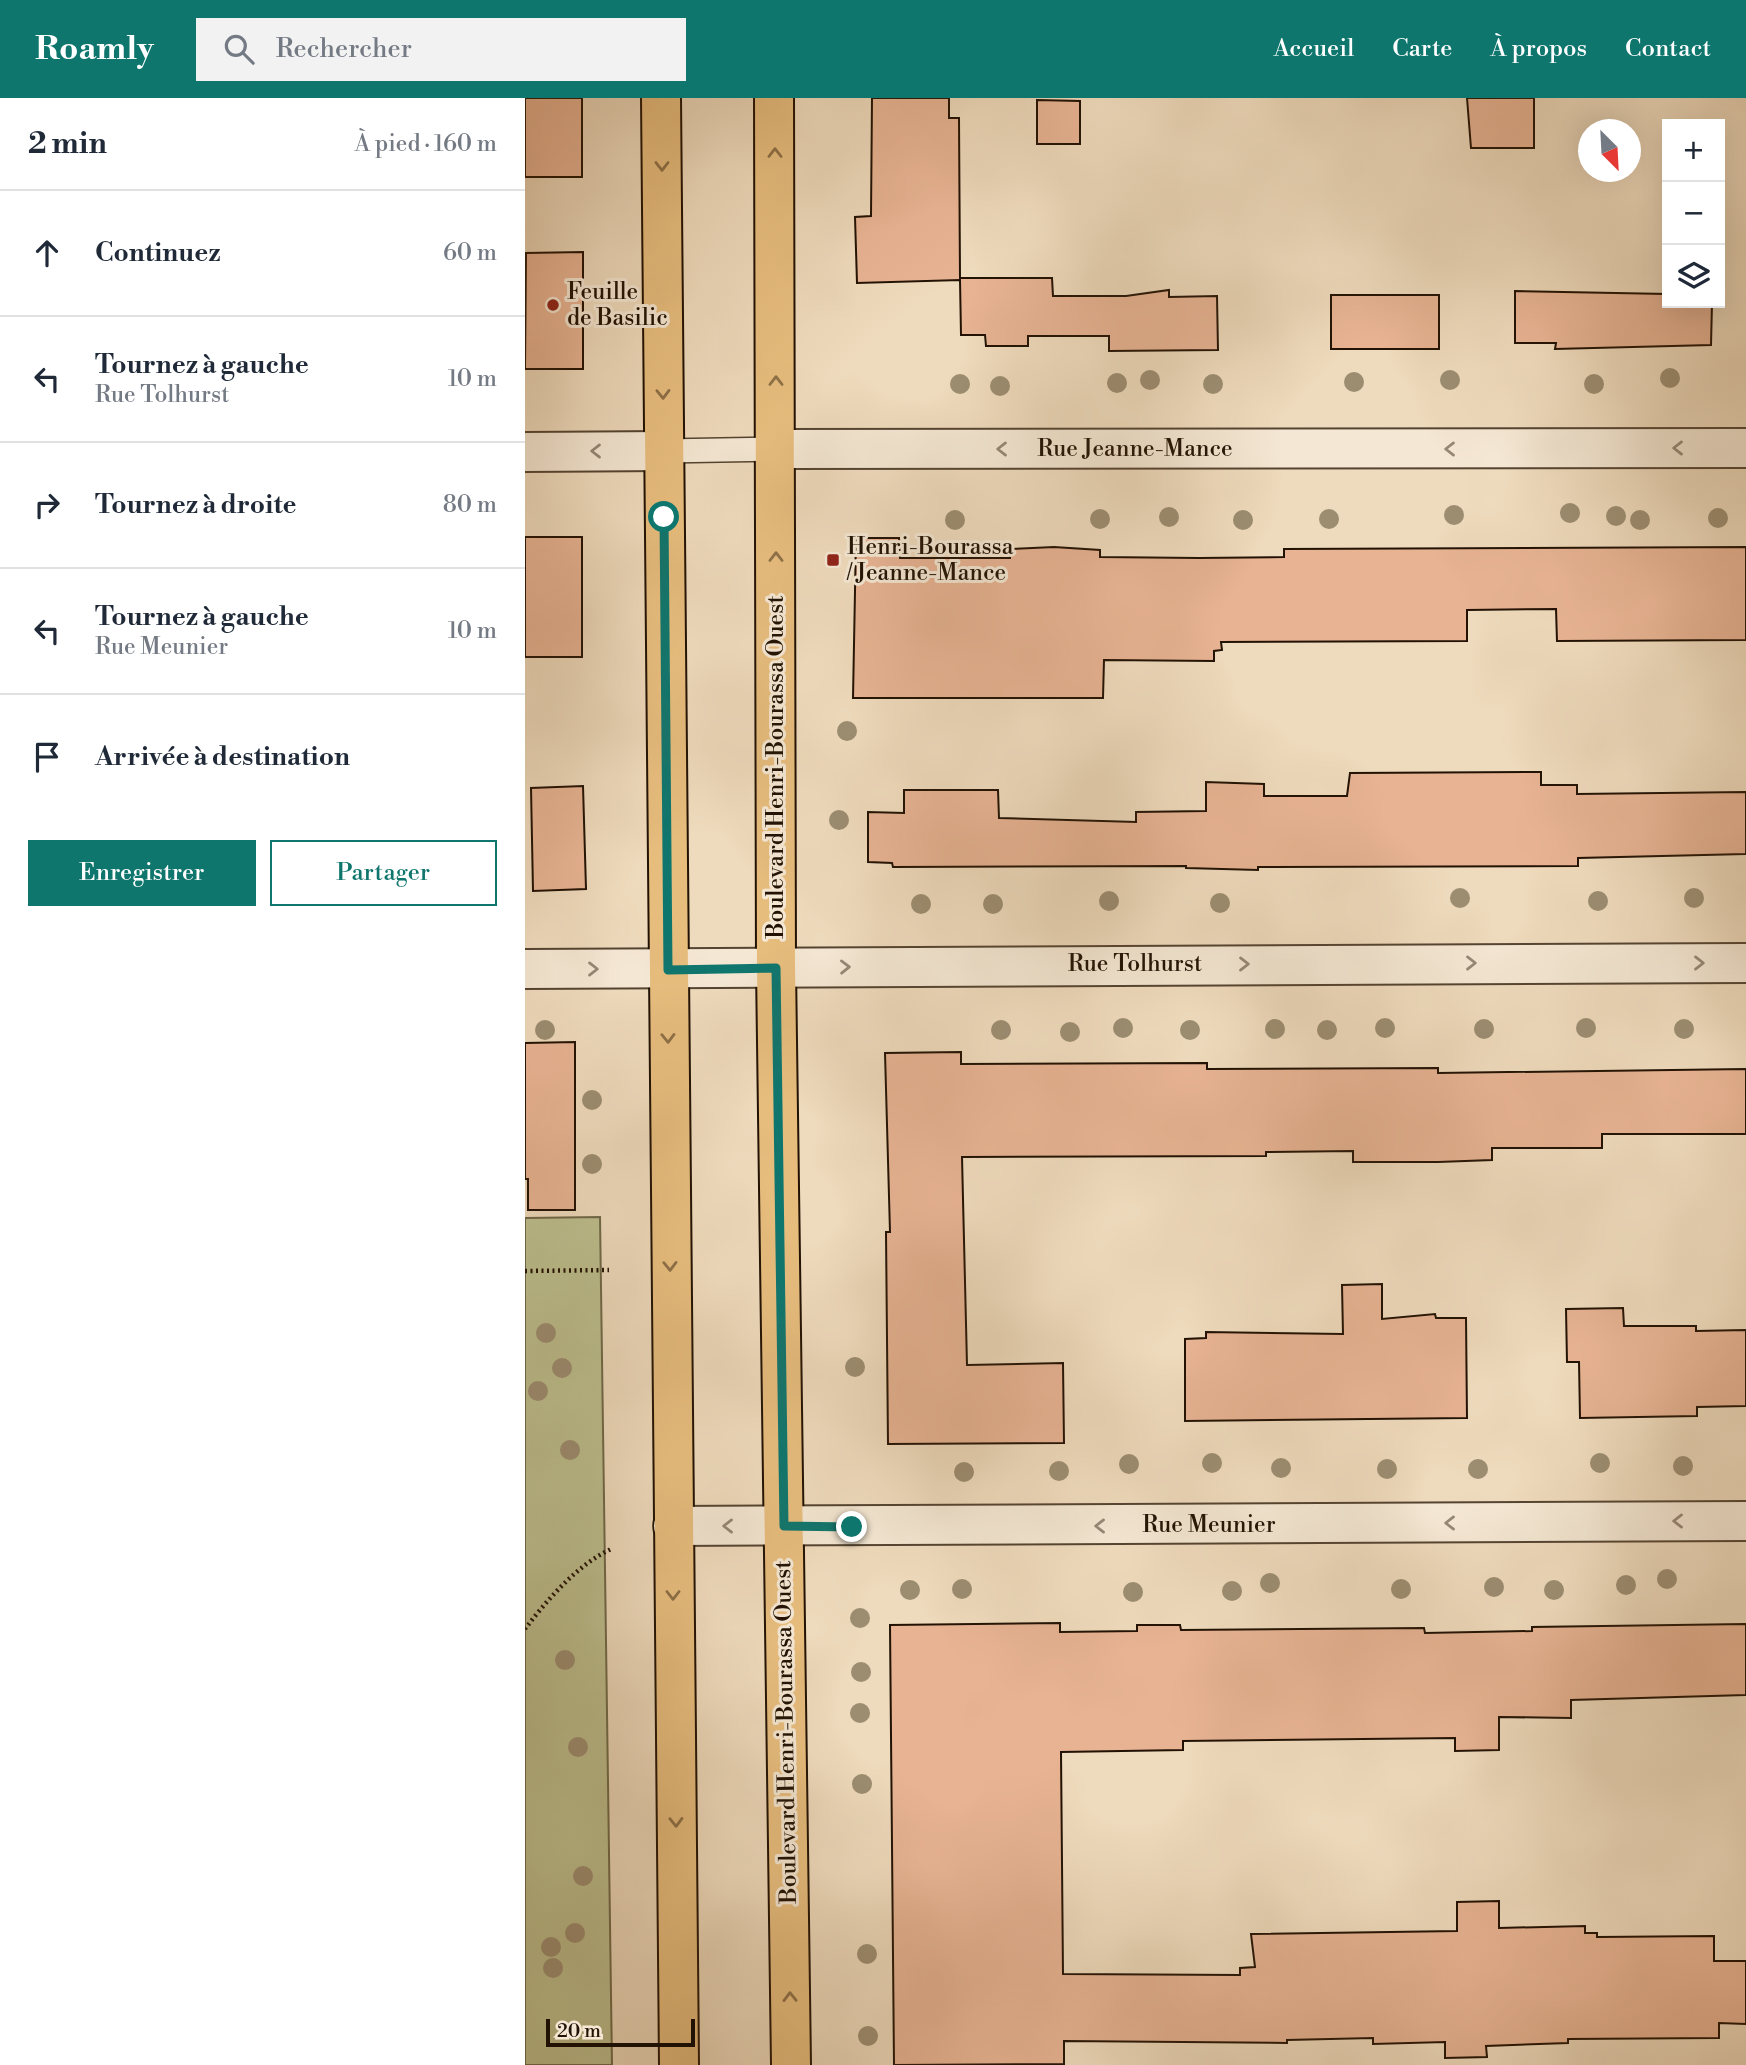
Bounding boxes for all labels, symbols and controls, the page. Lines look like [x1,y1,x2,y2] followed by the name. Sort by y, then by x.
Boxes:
[196,18,686,81] search box
[35,29,154,70] text: Roamly
[220,30,258,68] icon: search
[276,33,412,65] text: Rechercher
[1273,34,1354,64] text: Accueil
[1392,34,1452,64] text: Carte
[1490,34,1587,64] text: À propos
[1625,34,1711,64] text: Contact
[1578,119,1641,182] north arrow
[1662,119,1725,308] map controls
[1662,119,1725,182] button: +
[28,125,107,163] text: 2 min
[354,130,497,158] text: À pied · 160 m
[767,147,783,158] one-way arrow
[654,161,669,172] one-way arrow
[1662,182,1725,245] button: −
[28,234,66,272] icon: ahead
[95,237,221,269] text: Continuez
[443,239,497,267] text: 60 m
[1662,245,1725,308] button: layers
[567,278,668,332] place label: Feuille de Basilic
[545,297,561,313] marker: Feuille de Basilic
[95,349,309,381] text: Tournez à gauche
[28,360,66,398] icon: left
[448,365,497,393] text: 10 m
[768,375,784,385] one-way arrow
[95,381,229,409] text: Rue Tolhurst
[656,388,671,399] one-way arrow
[1037,435,1233,463] street label: Rue Jeanne-Mance
[1672,440,1683,456] one-way arrow
[997,441,1007,457] one-way arrow
[1445,441,1455,457] one-way arrow
[590,443,601,459] one-way arrow
[28,486,66,524] icon: right
[95,489,297,521] text: Tournez à droite
[443,491,497,519] text: 80 m
[648,501,679,532] route start
[846,533,1014,587] place label: Henri-Bourassa / Jeanne-Mance
[768,551,784,562] one-way arrow
[825,552,841,568] marker: Henri-Bourassa / Jeanne-Mance
[762,595,790,940] street label: Boulevard Henri-Bourassa Ouest
[95,601,309,633] text: Tournez à gauche
[28,612,66,650] icon: left
[448,617,497,645] text: 10 m
[95,633,228,661] text: Rue Meunier
[28,738,66,776] icon: arrive
[95,741,350,773] text: Arrivée à destination
[28,840,256,906] button: Enregistrer
[270,840,497,906] button: Partager
[1068,950,1202,978] street label: Rue Tolhurst
[1466,955,1477,971] one-way arrow
[1694,955,1704,971] one-way arrow
[1239,956,1249,972] one-way arrow
[839,959,850,974] one-way arrow
[588,962,599,977] one-way arrow
[660,1033,676,1044] one-way arrow
[662,1261,678,1271] one-way arrow
[836,1511,867,1542] route end
[1142,1511,1276,1539] street label: Rue Meunier
[1672,1513,1683,1529] one-way arrow
[1445,1515,1455,1531] one-way arrow
[722,1518,733,1534] one-way arrow
[1095,1518,1105,1534] one-way arrow
[769,1560,803,1905] street label: Boulevard Henri-Bourassa Ouest
[665,1590,681,1600] one-way arrow
[668,1817,684,1828] one-way arrow
[782,1991,798,2002] one-way arrow
[546,2016,695,2048] scale bar
[557,2019,601,2043] text: 20 m

